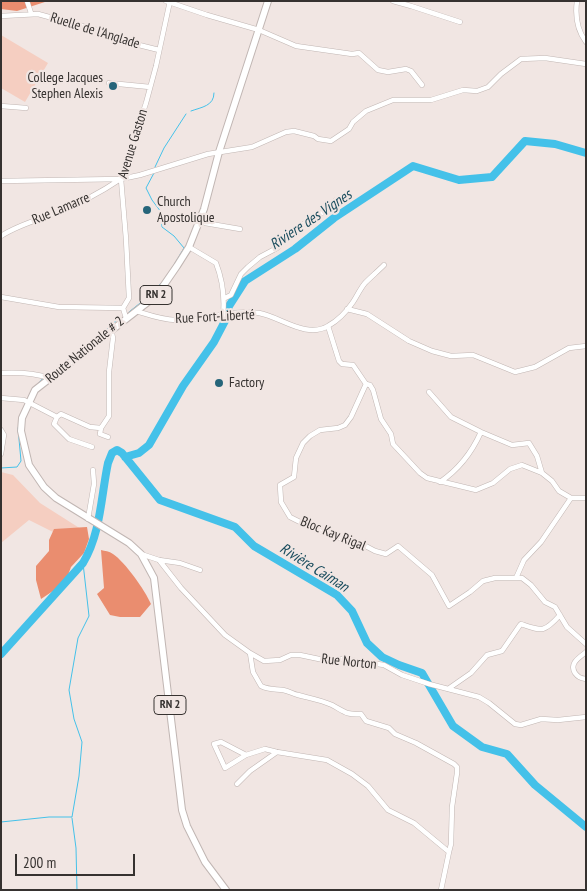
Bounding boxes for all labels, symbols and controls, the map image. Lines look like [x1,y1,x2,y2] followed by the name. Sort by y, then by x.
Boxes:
[48,9,142,53] street label: Ruelle de l'Anglade
[28,70,103,102] place label: College Jacques Stephen Alexis
[107,80,119,92] marker: College Jacques Stephen Alexis
[115,107,151,181] street label: Avenue Gaston
[267,186,355,254] water label: Riviere des Vignes
[30,189,92,229] street label: Rue Lamarre
[157,194,214,226] place label: Church Apostolique
[141,204,153,216] marker: Church Apostolique
[140,286,172,304] road number: RN 2
[175,307,255,327] street label: Rue Fort-Liberté
[42,313,128,387] street label: Route Nationale # 2
[229,375,264,391] place label: Factory
[213,377,225,389] marker: Factory
[298,513,368,555] street label: Bloc Kay Rigal
[276,540,352,596] water label: Rivière Caiman
[321,651,377,673] street label: Rue Norton
[154,696,186,714] road number: RN 2
[18,844,138,876] scale bar
[23,853,56,872] text: 200 m

